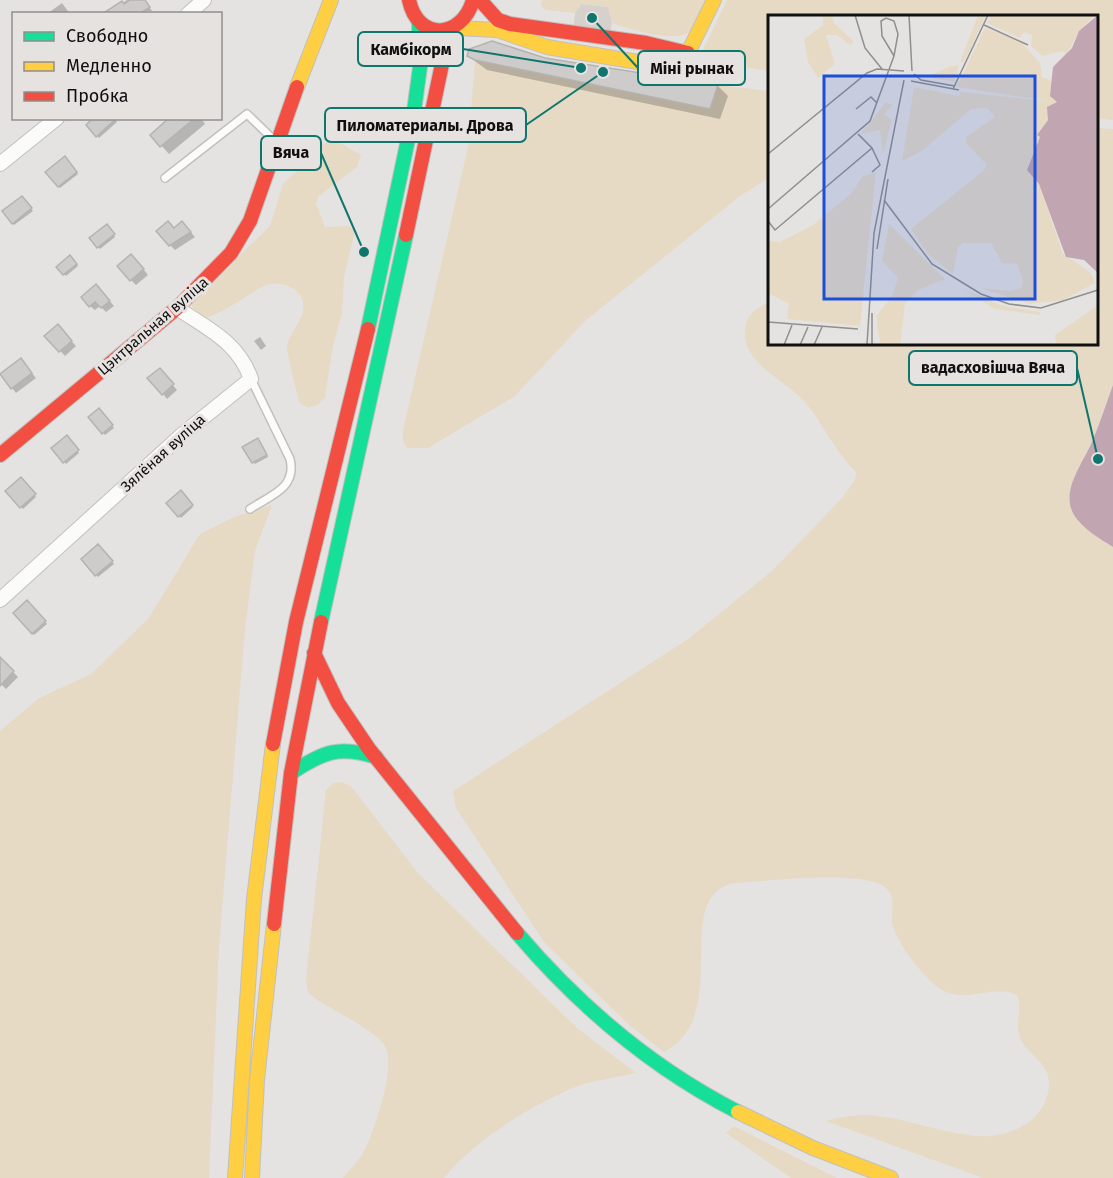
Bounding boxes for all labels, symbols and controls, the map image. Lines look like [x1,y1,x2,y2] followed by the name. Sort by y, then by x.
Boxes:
[12,12,222,120] legend
[768,15,1098,345] inset map
[66,25,148,47] text: Свободно
[358,32,463,66] callout: Камбікорм
[370,40,452,59] text: Камбікорм
[638,51,745,85] callout: Міні рынак
[66,55,152,77] text: Медленно
[650,59,734,78] text: Міні рынак
[66,85,129,107] text: Пробка
[325,108,526,142] callout: Пиломатериалы. Дрова
[337,116,514,135] text: Пиломатериалы. Дрова
[261,136,321,170] callout: Вяча
[273,143,309,162] text: Вяча
[94,273,212,379] street label: Цэнтральная вуліца
[909,351,1077,385] callout: вадасховішча Вяча
[921,358,1065,377] text: вадасховішча Вяча
[117,410,209,496] street label: Зялёная вуліца

